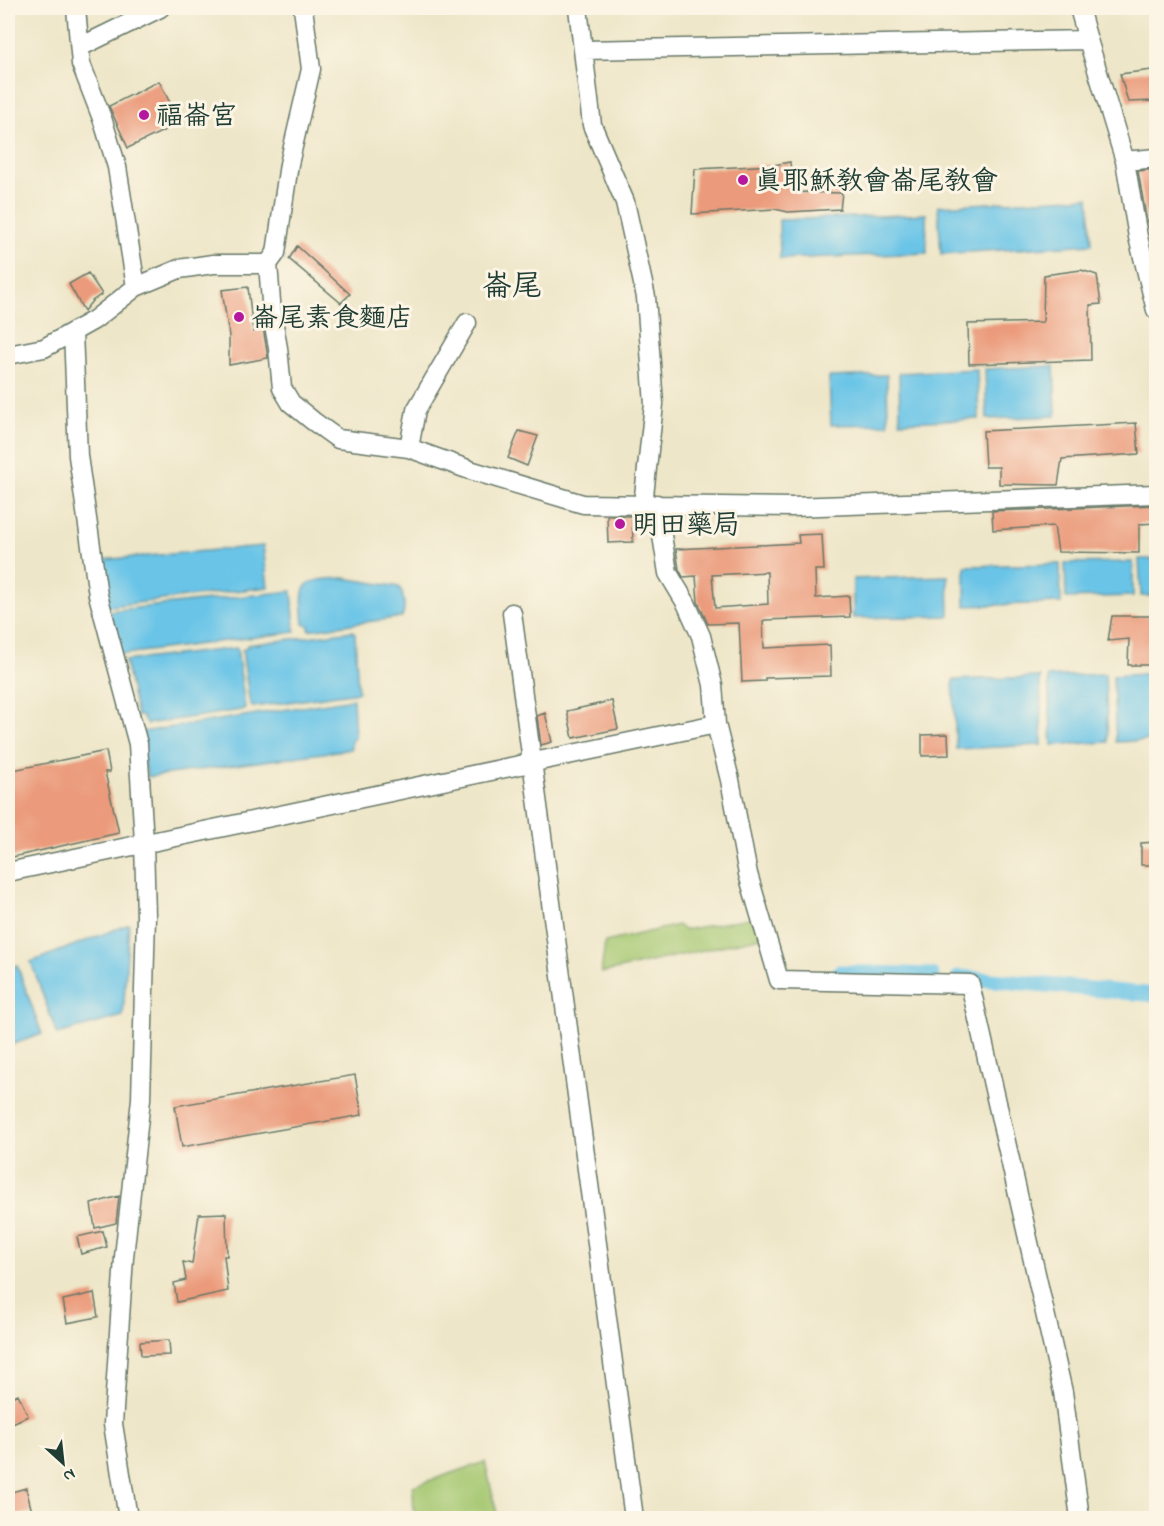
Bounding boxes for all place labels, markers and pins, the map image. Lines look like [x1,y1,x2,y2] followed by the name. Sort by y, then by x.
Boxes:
[156,98,237,137] place label: 福崙宮
[137,108,151,122] marker: 福崙宮
[755,163,998,202] place label: 真耶穌教會崙尾教會
[736,173,750,187] marker: 真耶穌教會崙尾教會
[251,300,413,339] place label: 崙尾素食麵店
[232,310,246,324] marker: 崙尾素食麵店
[632,507,740,546] place label: 明田藥局
[613,517,627,531] marker: 明田藥局

